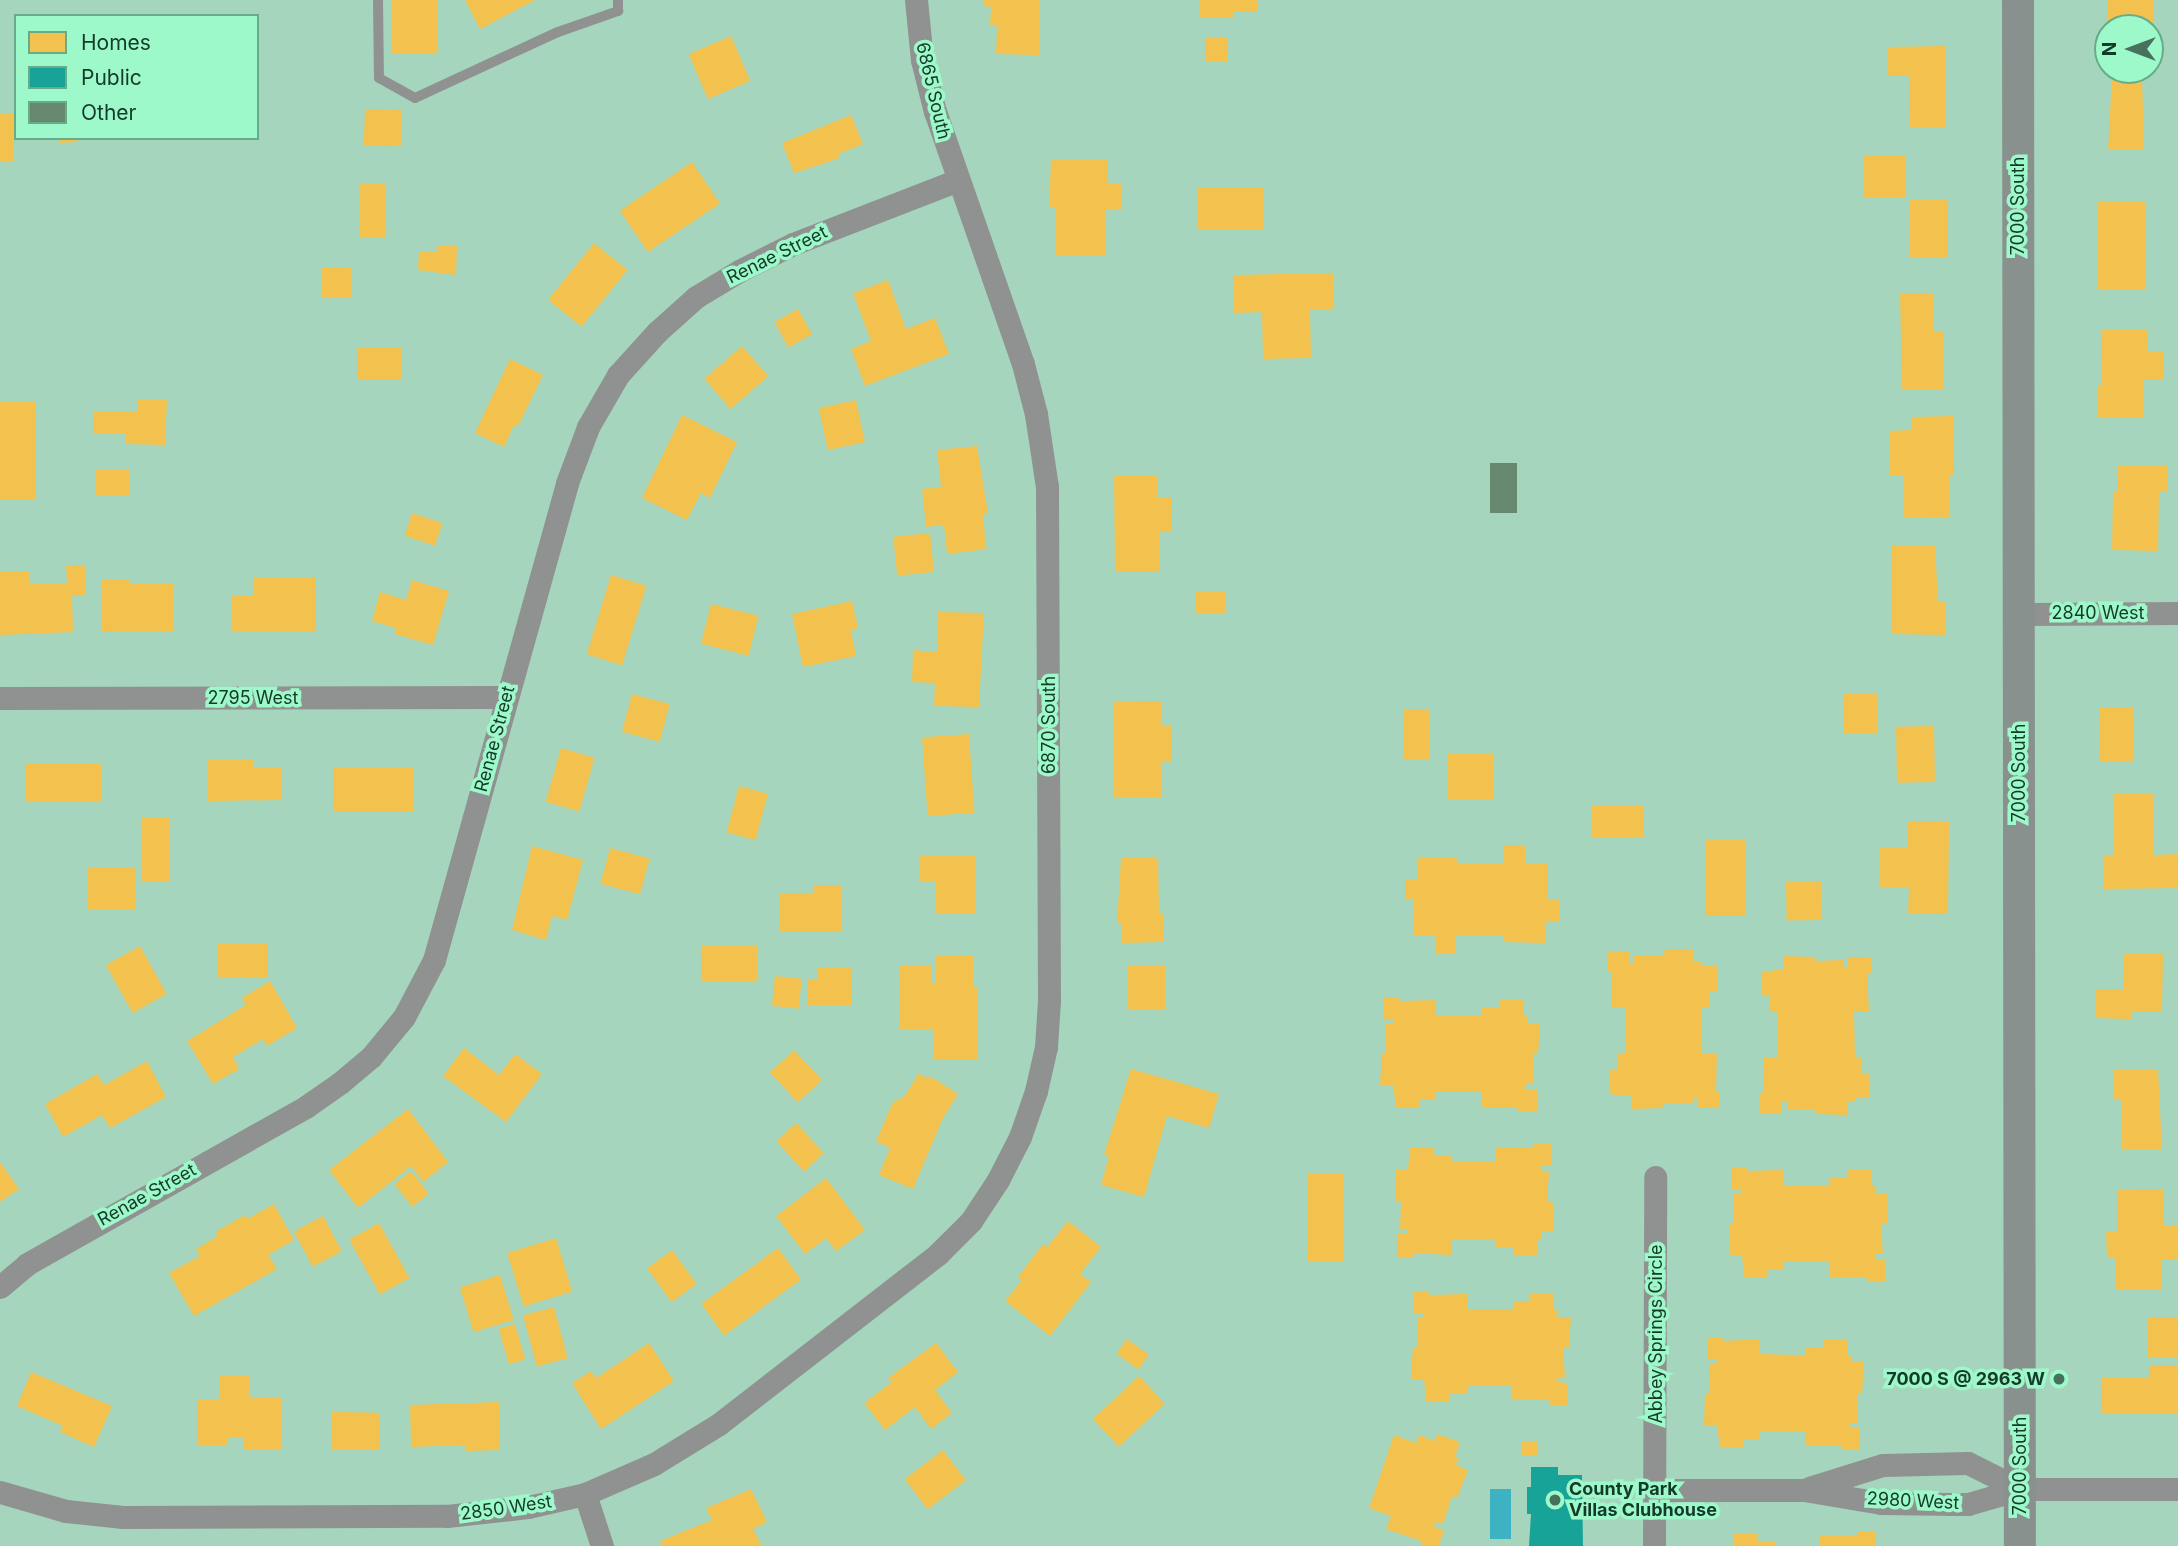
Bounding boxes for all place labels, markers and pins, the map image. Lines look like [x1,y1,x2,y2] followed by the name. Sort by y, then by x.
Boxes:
[1886,1368,2045,1390] place label: 7000 S @ 2963 W
[2051,1371,2067,1387] marker: 7000 S @ 2963 W
[1569,1479,1717,1522] place label: County Park Villas Clubhouse
[1547,1492,1563,1508] marker: County Park Villas Clubhouse

